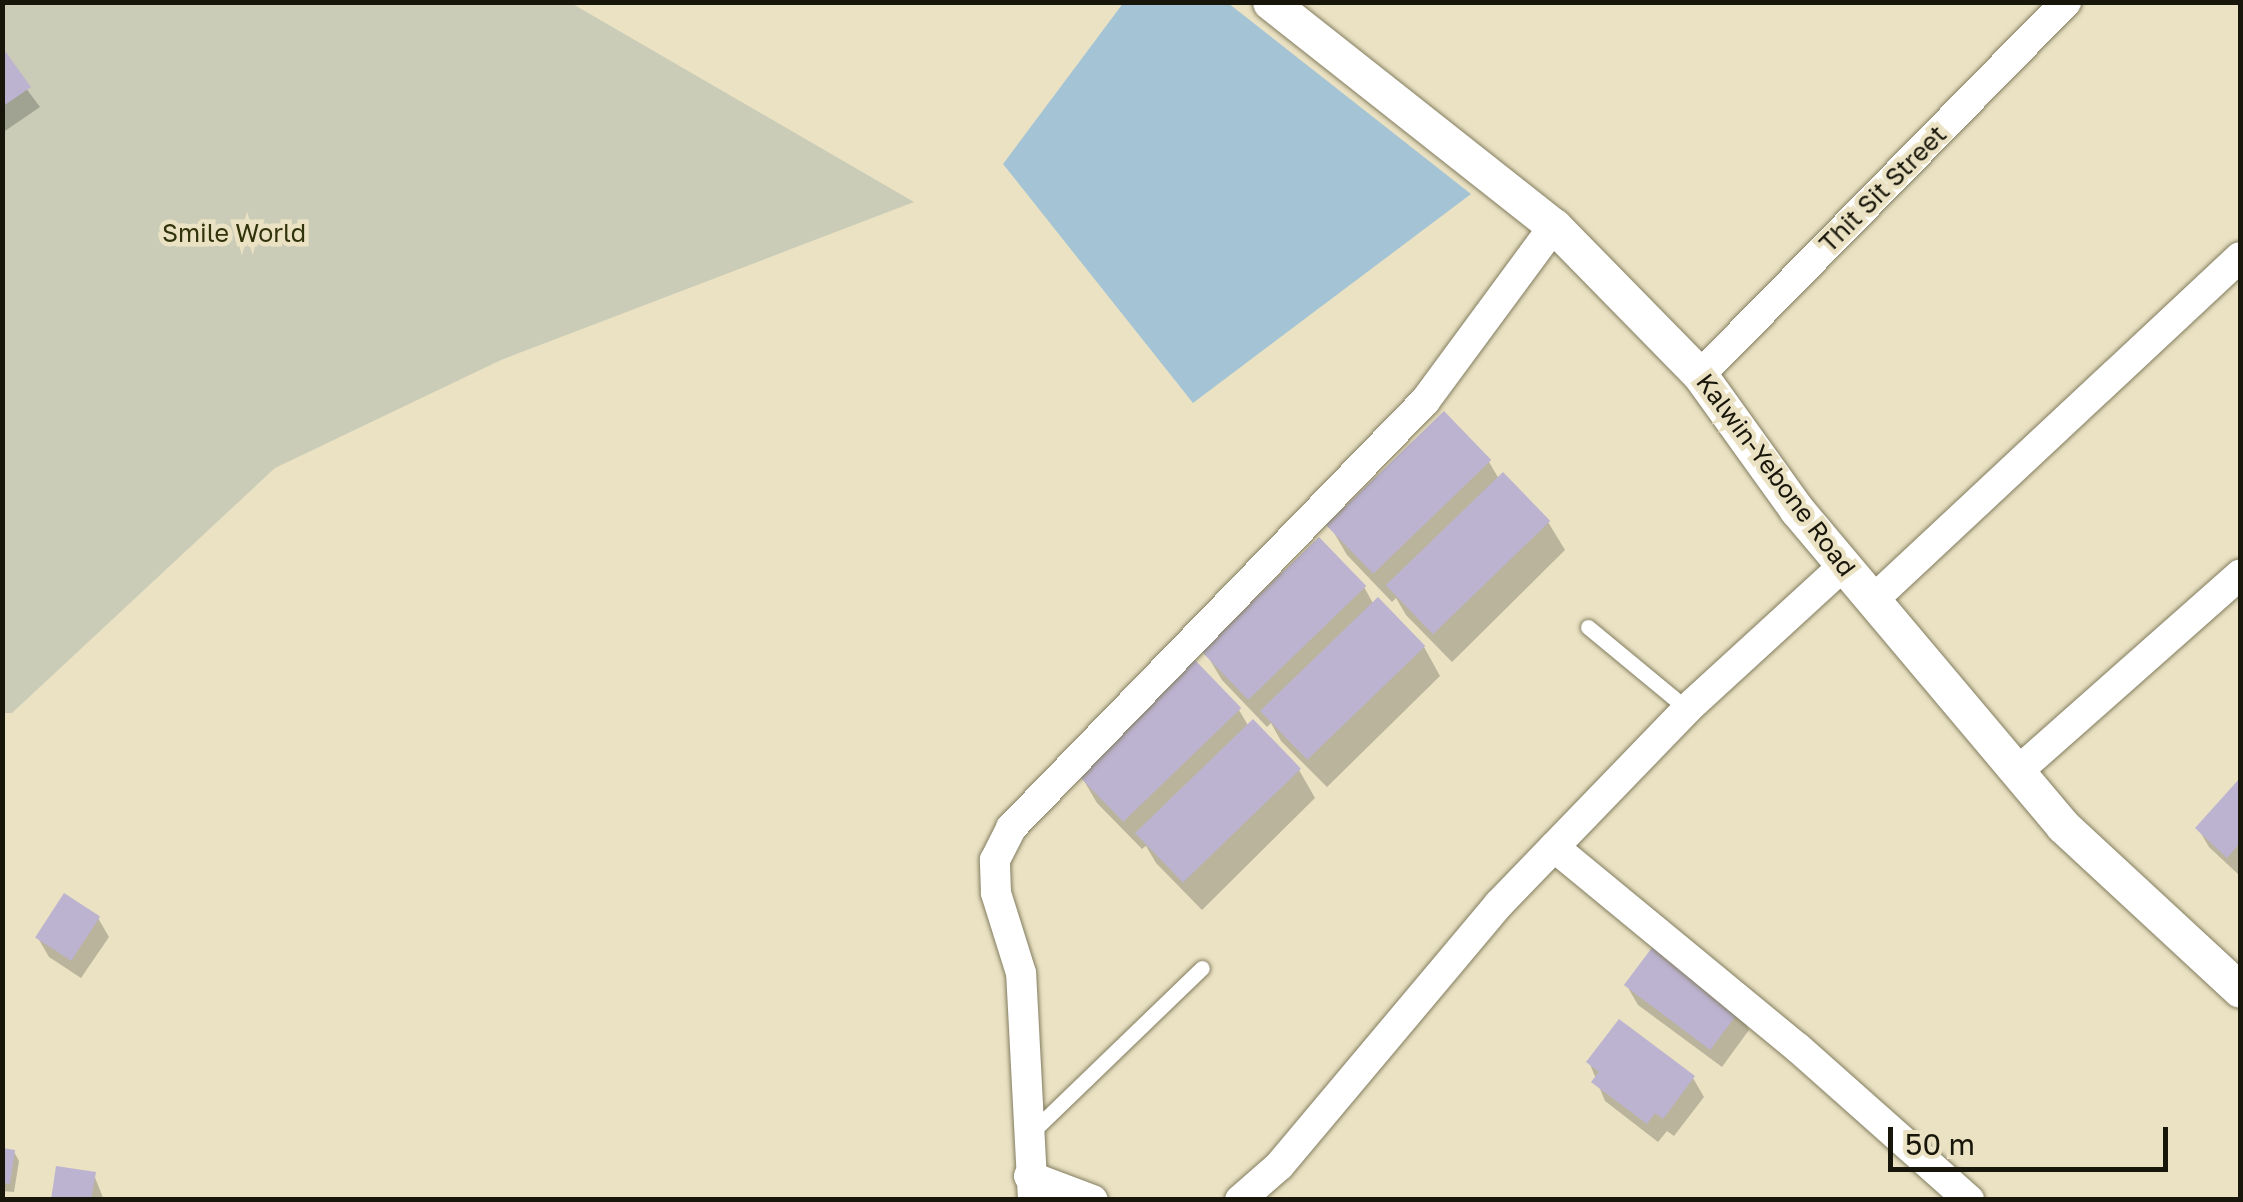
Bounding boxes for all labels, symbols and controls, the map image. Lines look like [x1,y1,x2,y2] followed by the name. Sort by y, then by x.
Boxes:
[1813,119,1953,259] street label: Thit Sit Street
[162,218,306,248] park label: Smile World
[1690,368,1862,582] street label: Kalwin-Yebone Road
[1893,1107,2173,1169] scale bar
[1905,1126,1975,1162] text: 50 m

